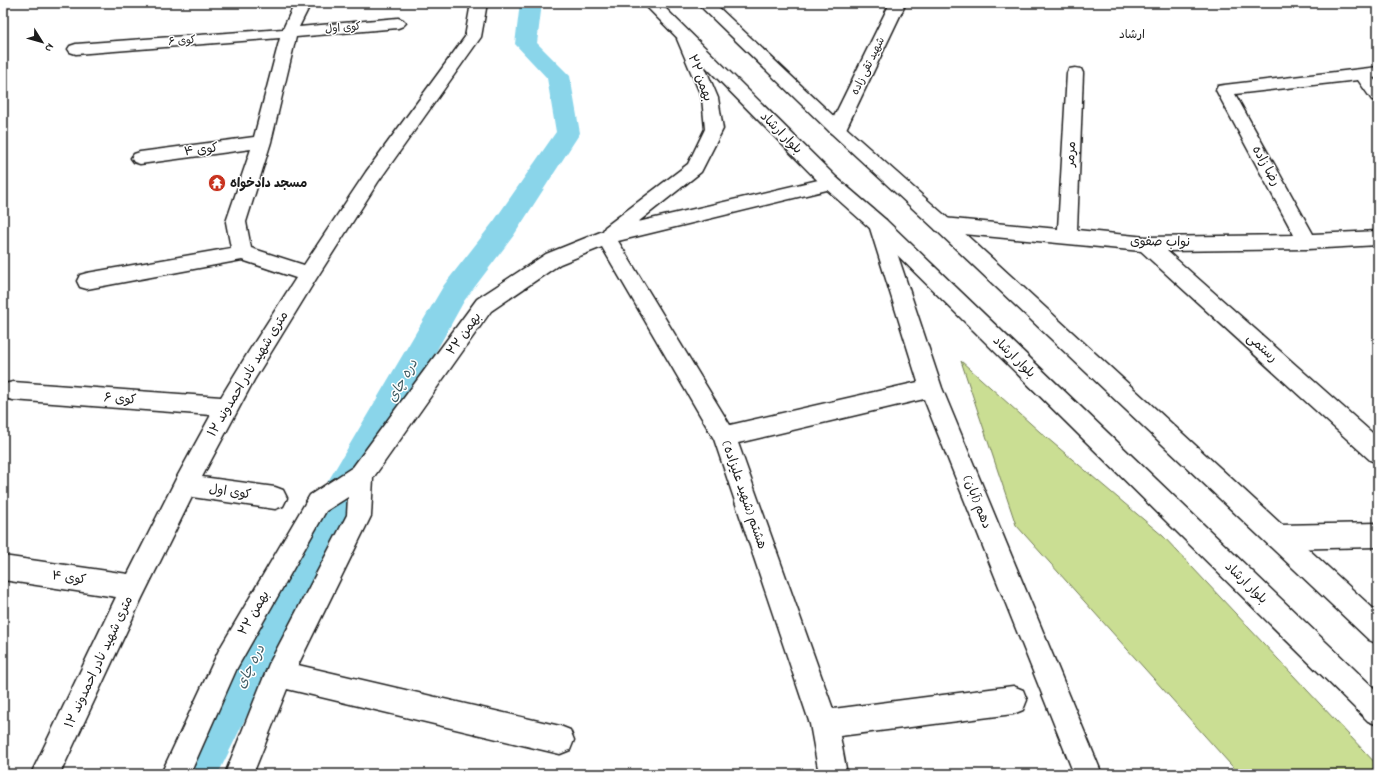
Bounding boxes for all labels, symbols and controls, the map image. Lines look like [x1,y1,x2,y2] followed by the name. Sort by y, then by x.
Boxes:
[324,18,362,38] street label: کوی اول
[22,22,62,62] north arrow
[1119,26,1145,44] district label: ارشاد
[168,32,197,50] street label: کوی ۶
[847,34,889,98] street label: شهید تقی زاده
[41,40,58,55] text: N
[683,52,717,104] street label: ۲۲ بهمن
[755,107,807,159] street label: بلوار ارشاد
[183,138,220,162] street label: کوی ۴
[1061,141,1081,168] street label: مرمر
[1247,142,1285,190] street label: رضا زاده
[207,173,227,193] temple icon: مسجد دادخواه
[230,174,307,193] place label: مسجد دادخواه
[1130,232,1190,252] street label: نواب صفوی
[203,307,293,441] street label: ۱۲ متری شهید نادر احمدوند
[442,309,486,359] street label: ۲۲ بهمن
[1242,329,1282,367] street label: رستمی
[988,332,1040,382] street label: بلوار ارشاد
[382,355,424,407] water label: دره چای
[103,388,137,410] street label: کوی ۶
[717,438,771,552] street label: هشتم (شهید علیزاده)
[958,473,996,531] street label: دهم (آبان)
[208,480,253,504] street label: کوی اول
[1220,558,1272,608] street label: بلوار ارشاد
[51,566,88,590] street label: کوی ۴
[234,587,274,639] street label: ۲۲ بهمن
[60,593,138,731] street label: ۱۲ متری شهید نادر احمدوند
[231,641,271,693] water label: دره چای

